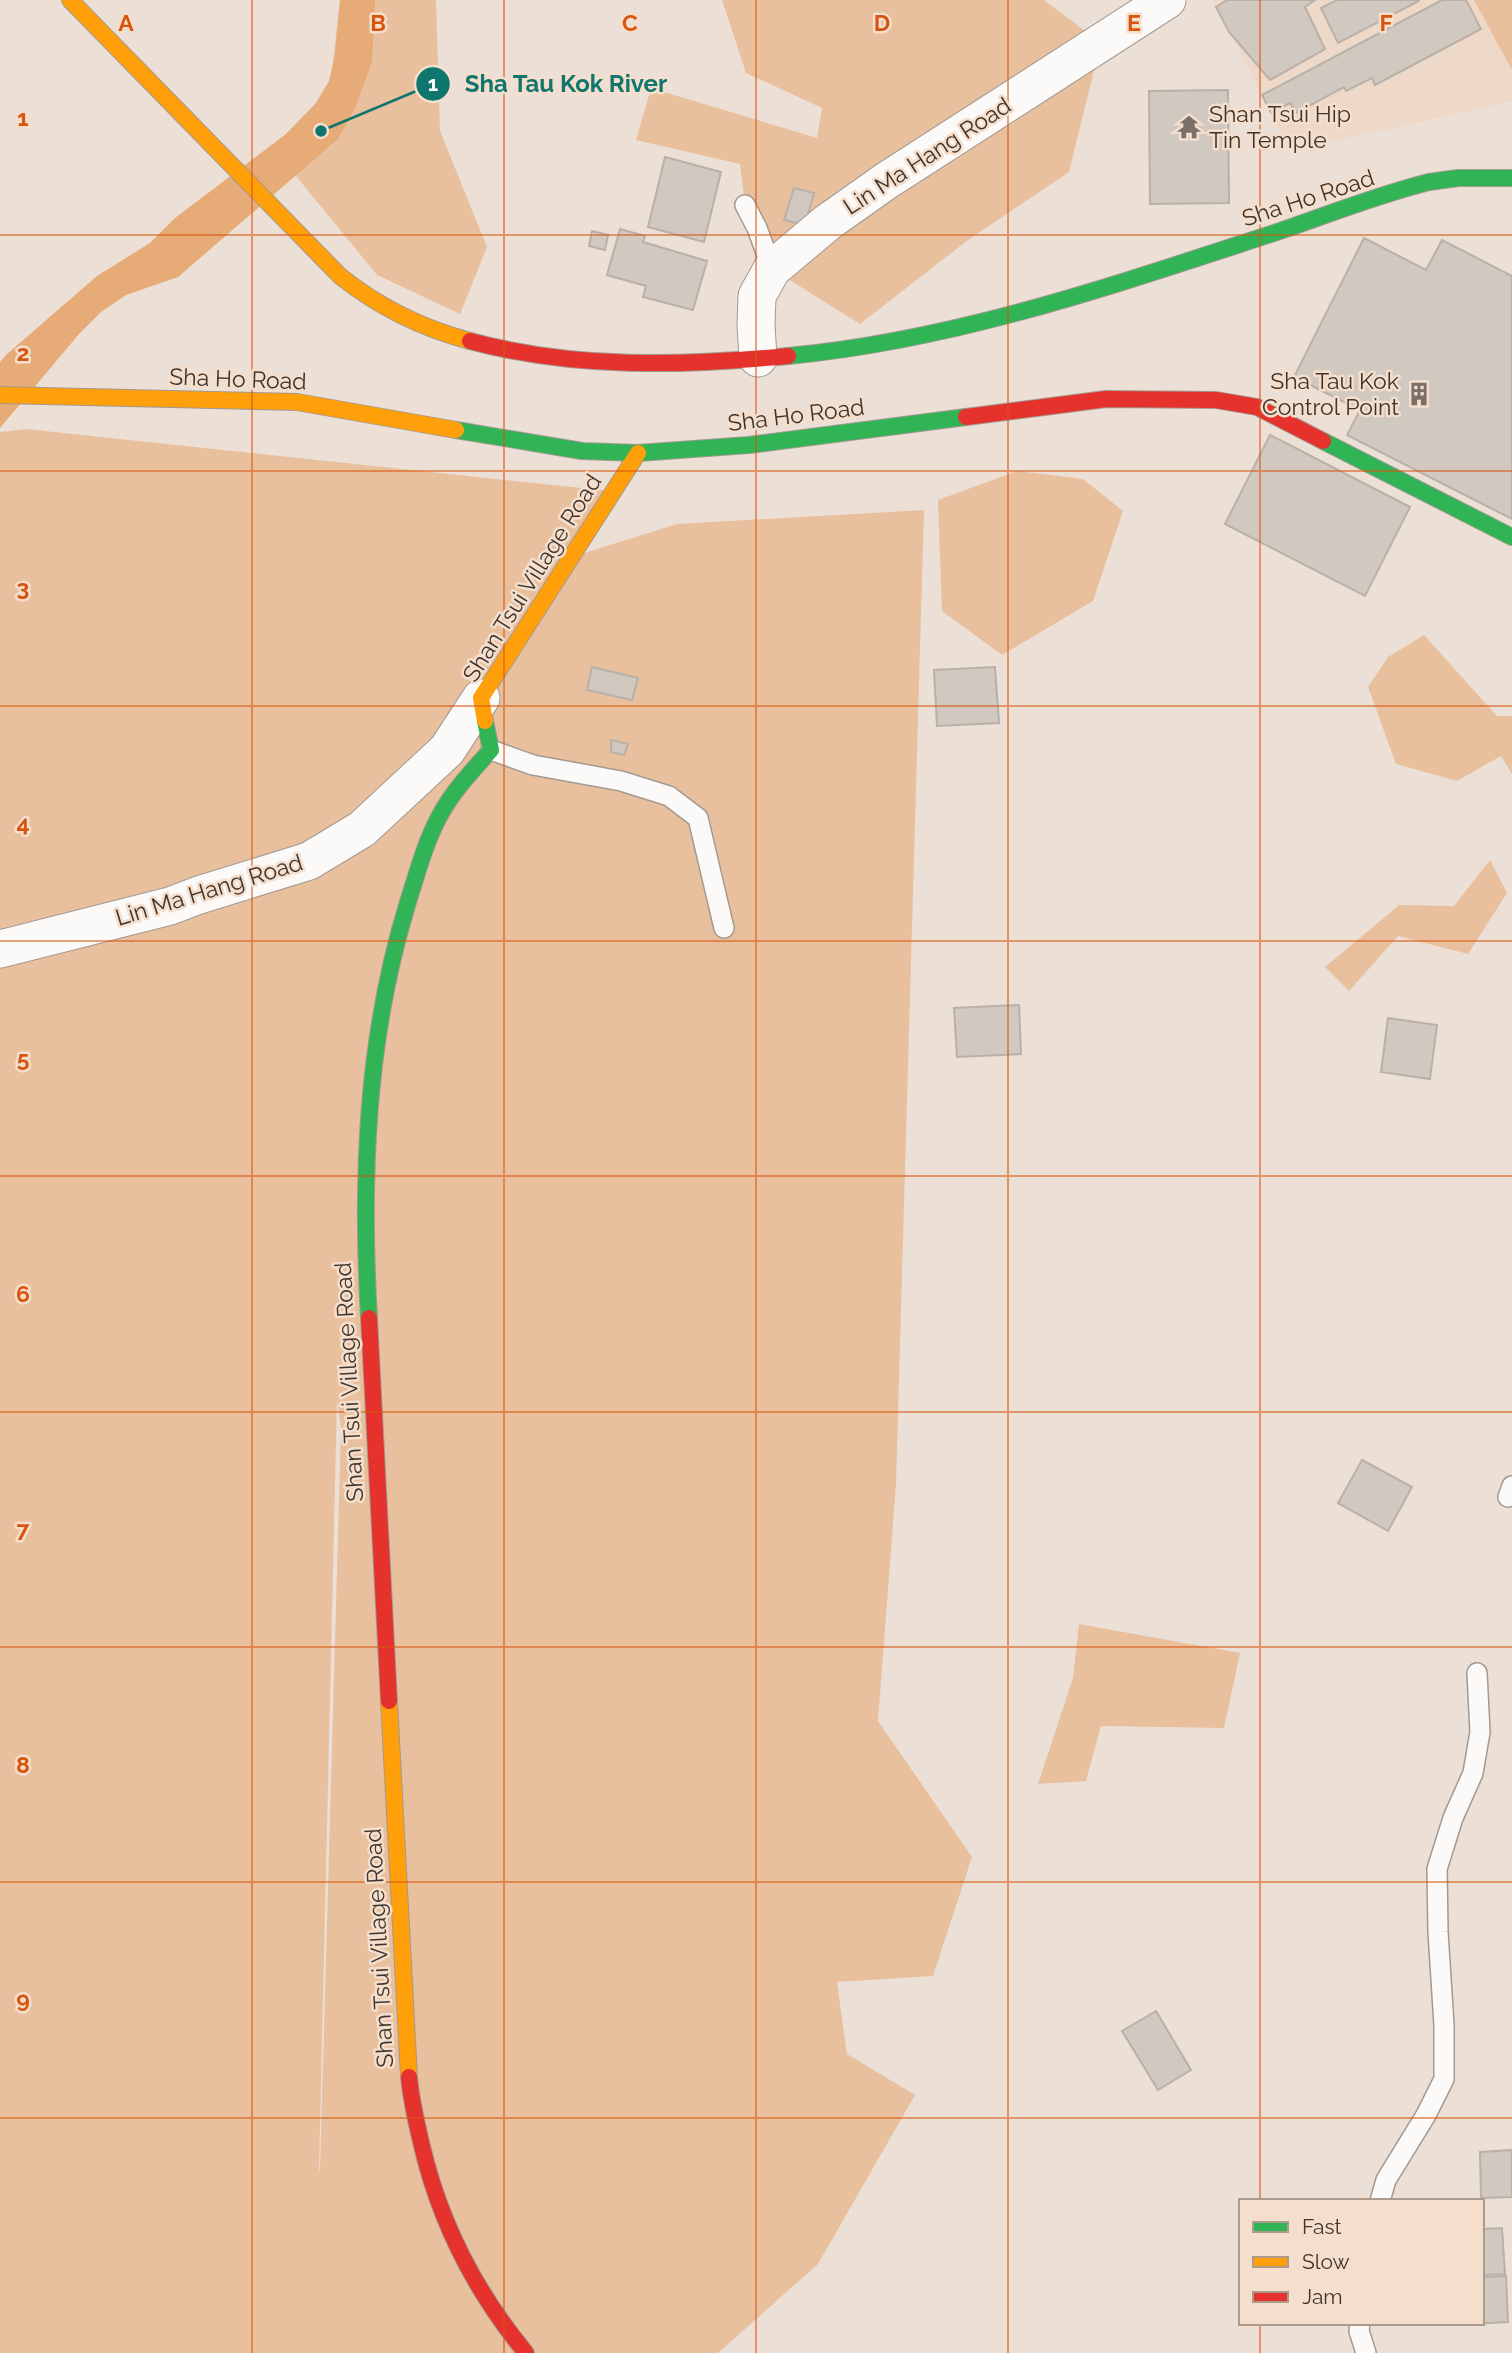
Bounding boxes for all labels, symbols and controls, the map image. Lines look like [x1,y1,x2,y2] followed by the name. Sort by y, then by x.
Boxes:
[118,9,134,36] text: A
[370,9,386,36] text: B
[622,9,638,36] text: C
[874,9,890,36] text: D
[1127,9,1141,36] text: E
[1379,9,1393,36] text: F
[415,61,681,106] callout: Sha Tau Kok River
[465,69,667,98] text: Sha Tau Kok River
[428,71,438,96] text: 1
[838,91,1016,220] street label: Lin Ma Hang Road
[1209,100,1351,153] place label: Shan Tsui Hip Tin Temple
[17,104,29,131] text: 1
[1175,113,1203,141] temple icon: Shan Tsui Hip Tin Temple
[1238,163,1377,232] street label: Sha Ho Road
[17,339,29,366] text: 2
[169,363,307,394] street label: Sha Ho Road
[1262,367,1399,420] place label: Sha Tau Kok Control Point
[1405,380,1433,408] building icon: Sha Tau Kok Control Point
[726,393,866,436] street label: Sha Ho Road
[457,469,606,686] street label: Shan Tsui Village Road
[17,574,29,601] text: 3
[16,810,30,837] text: 4
[112,848,306,931] street label: Lin Ma Hang Road
[17,1045,30,1072] text: 5
[329,1262,368,1502] street label: Shan Tsui Village Road
[16,1280,30,1307] text: 6
[17,1515,30,1542] text: 7
[16,1751,30,1778] text: 8
[359,1828,398,2068] street label: Shan Tsui Village Road
[16,1986,30,2013] text: 9
[1239,2199,1484,2325] legend
[1302,2214,1342,2239] text: Fast
[1302,2249,1350,2274] text: Slow
[1302,2284,1343,2309] text: Jam

